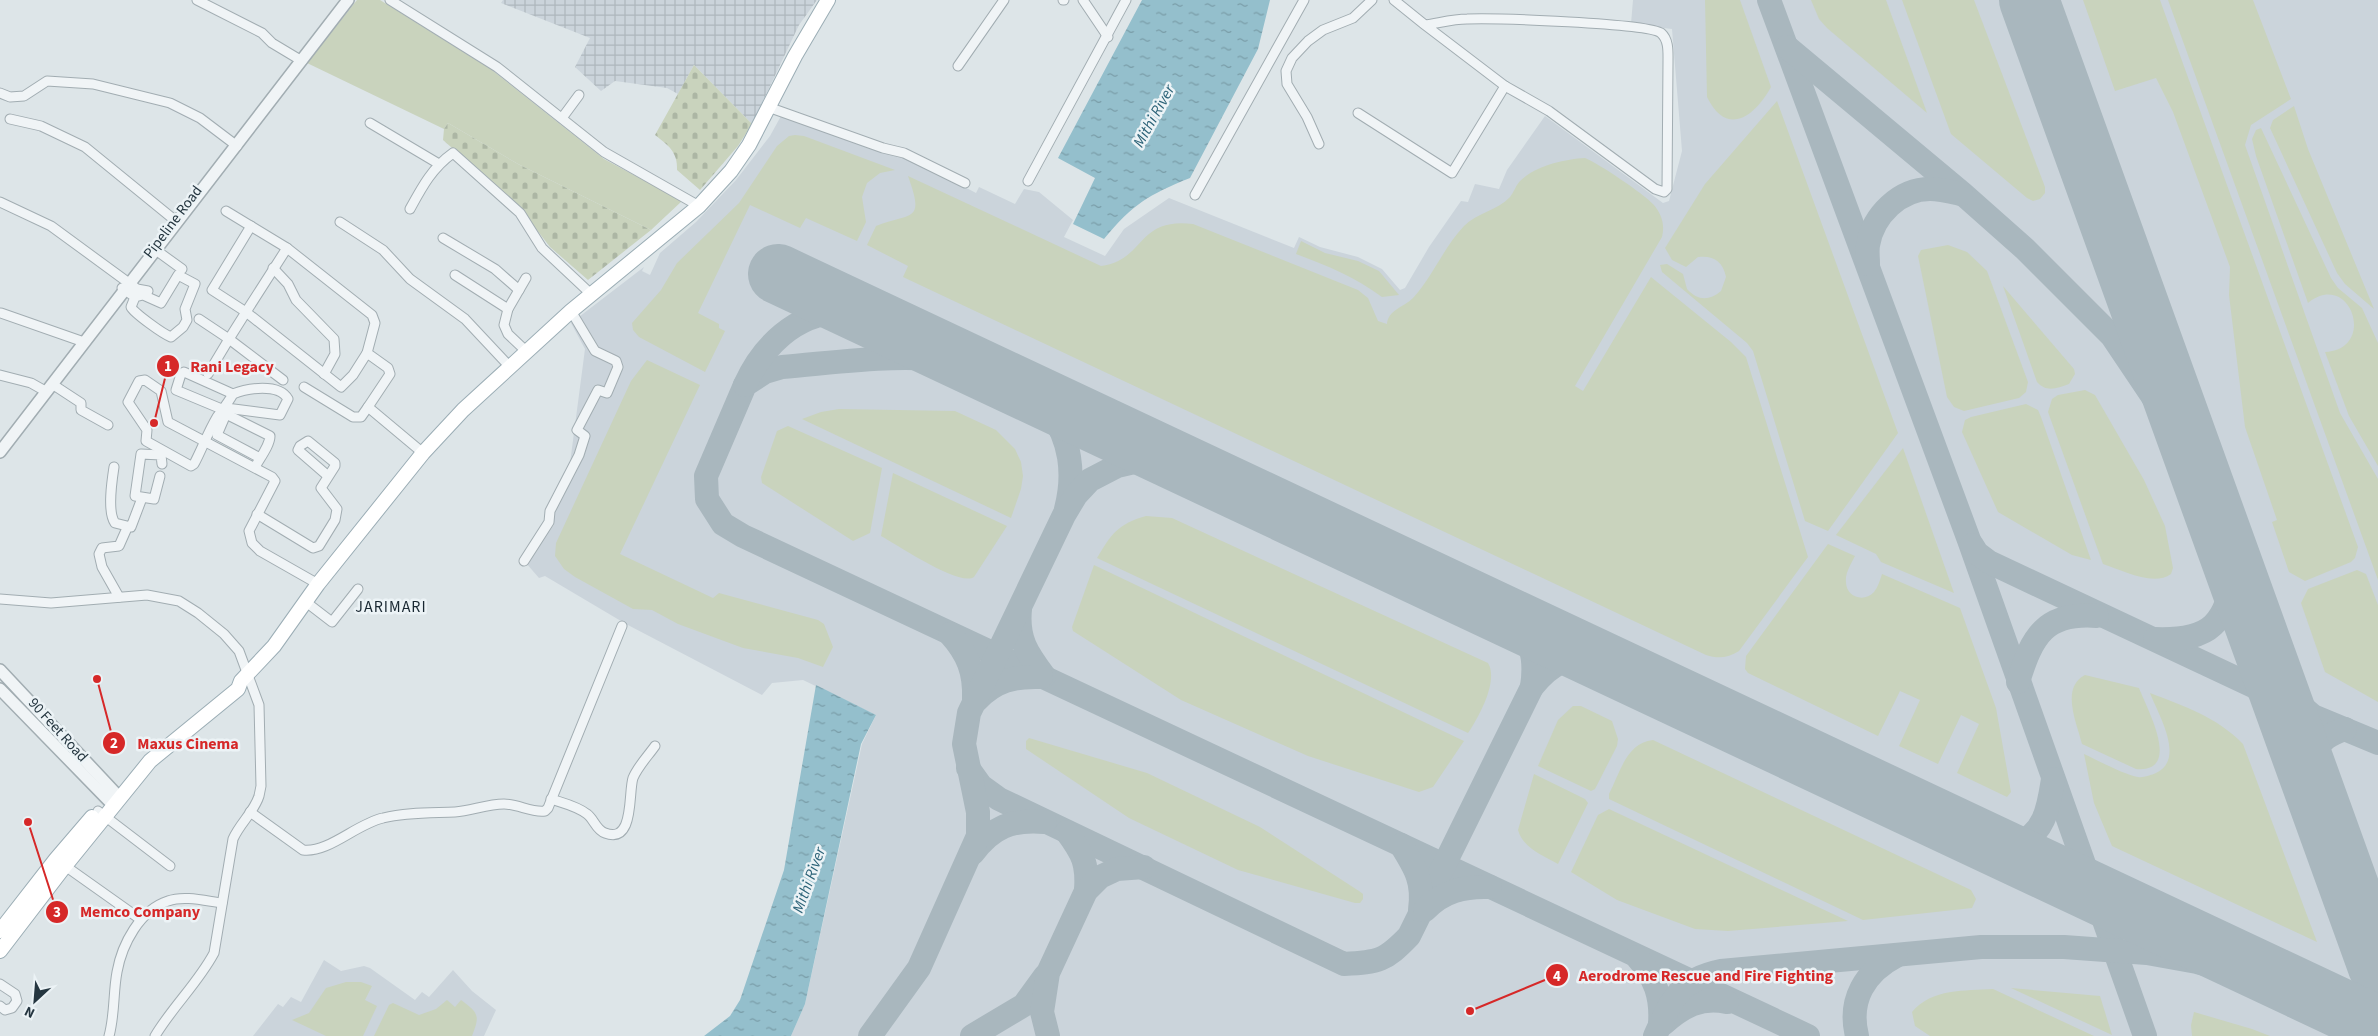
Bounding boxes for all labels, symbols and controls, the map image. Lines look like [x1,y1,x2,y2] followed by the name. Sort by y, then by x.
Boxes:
[1128,79,1181,151] water label: Mithi River
[139,181,207,263] street label: Pipeline Road
[155,351,284,382] callout: Rani Legacy
[164,356,172,377] text: 1
[190,356,274,378] text: Rani Legacy
[355,596,427,618] district label: JARIMARI
[23,693,93,767] street label: 90 Feet Road
[102,728,248,759] callout: Maxus Cinema
[110,733,118,754] text: 2
[137,733,239,755] text: Maxus Cinema
[787,843,832,916] water label: Mithi River
[45,896,210,927] callout: Memco Company
[80,901,201,923] text: Memco Company
[53,902,61,923] text: 3
[1544,960,1843,991] callout: Aerodrome Rescue and Fire Fighting
[1578,965,1834,987] text: Aerodrome Rescue and Fire Fighting
[1553,966,1561,987] text: 4
[10,976,60,1026] north arrow
[21,1001,38,1023] text: N

